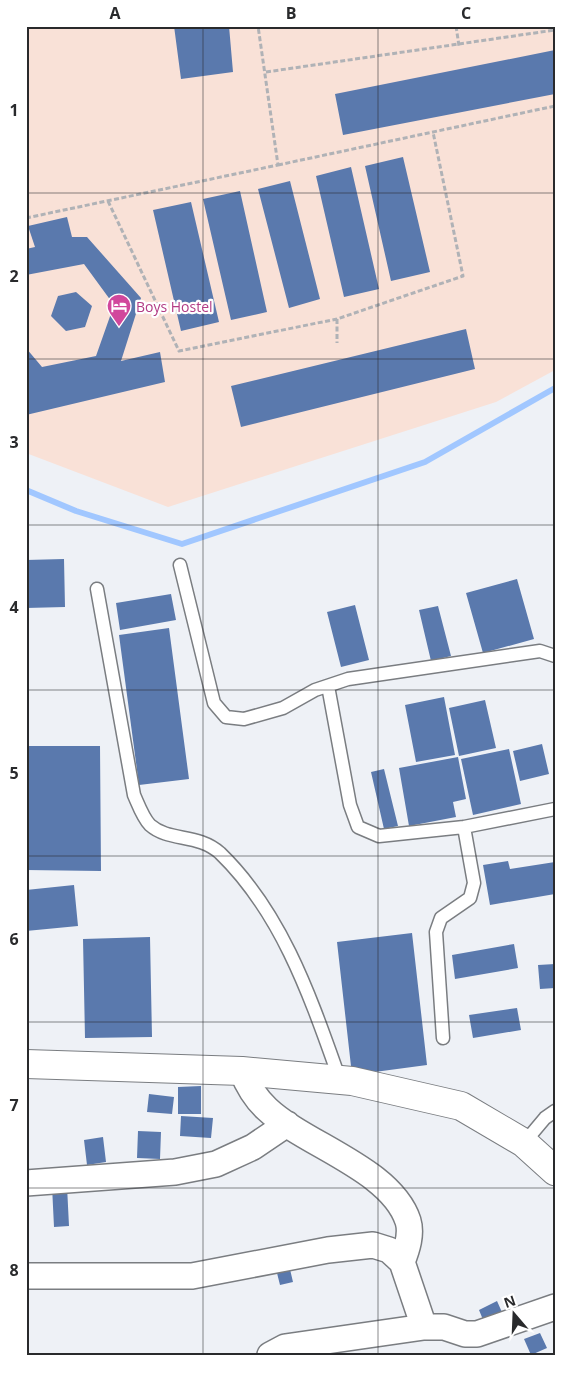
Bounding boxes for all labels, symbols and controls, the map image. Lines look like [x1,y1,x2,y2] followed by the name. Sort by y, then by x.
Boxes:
[109,2,121,24] text: A
[286,2,296,24] text: B
[461,2,471,24] text: C
[9,99,19,121] text: 1
[9,265,19,287] text: 2
[106,293,132,327] hotel icon: Boys Hostel
[136,297,213,316] place label: Boys Hostel
[9,431,19,453] text: 3
[9,596,19,618] text: 4
[9,762,19,784] text: 5
[9,928,19,950] text: 6
[9,1094,19,1116] text: 7
[9,1259,19,1281] text: 8
[488,1288,538,1338] north arrow
[501,1290,518,1312] text: N

